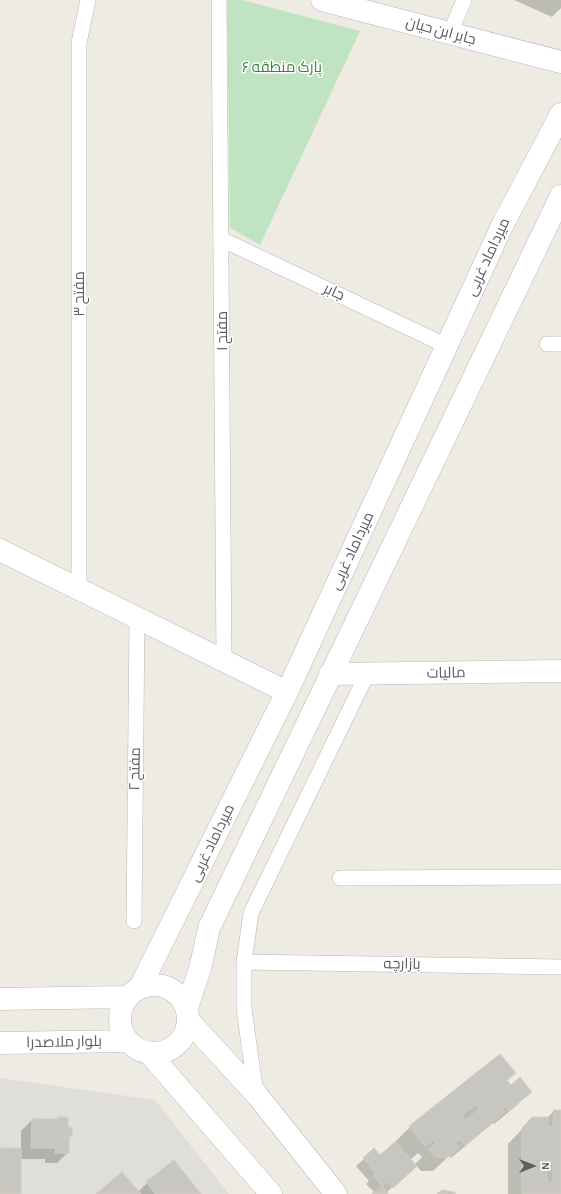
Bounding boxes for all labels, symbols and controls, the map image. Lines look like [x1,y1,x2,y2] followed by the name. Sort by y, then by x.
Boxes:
[404,13,478,49] street label: جابر ابن حیان
[242,58,322,76] park label: پارک منطقه ۶
[462,215,514,299] street label: میرداماد غربی
[70,271,88,317] street label: مفتح ۳
[321,279,347,305] street label: جابر
[213,311,231,351] street label: مفتح ۱
[326,509,378,593] street label: میرداماد غربی
[426,664,466,682] street label: مالیات
[126,747,144,791] street label: مفتح ۲
[185,801,239,885] street label: میرداماد غربی
[383,955,421,973] street label: بازارچه
[26,1032,102,1052] street label: بلوار ملاصدرا
[513,1146,553,1186] north arrow
[540,1162,551,1170] text: N

